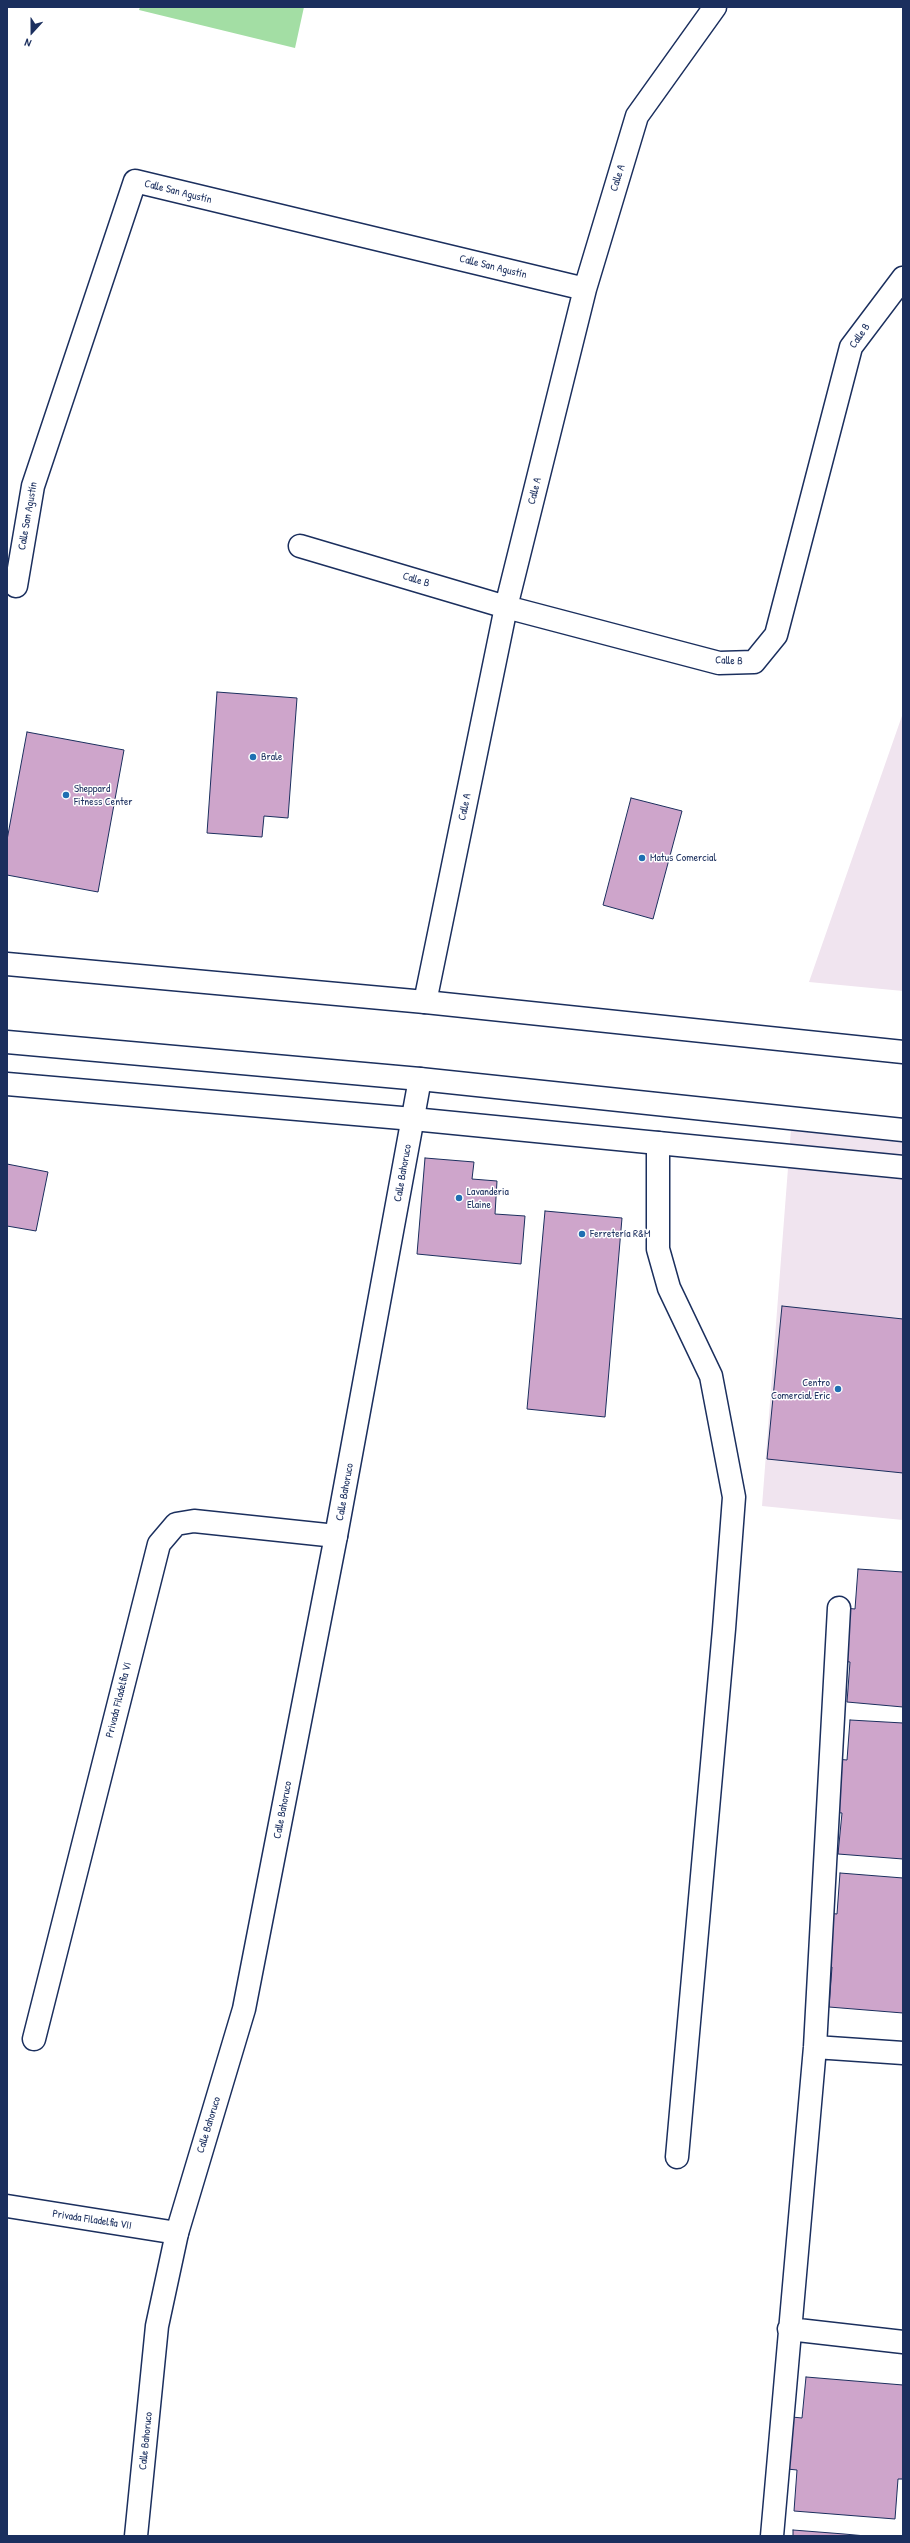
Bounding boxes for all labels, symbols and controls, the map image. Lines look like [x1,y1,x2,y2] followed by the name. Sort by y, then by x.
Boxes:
[12,12,52,52] north arrow
[22,36,33,51] text: N
[608,163,628,193] street label: Calle A
[143,177,213,207] street label: Calle San Agustín
[458,252,528,282] street label: Calle San Agustín
[847,321,873,351] street label: Calle B
[525,476,545,506] street label: Calle A
[16,481,40,551] street label: Calle San Agustín
[401,570,431,590] street label: Calle B
[715,654,743,668] street label: Calle B
[261,750,282,764] place label: Brale
[248,752,258,762] marker: Brale
[74,782,132,808] place label: Sheppard Fitness Center
[61,790,71,800] marker: Sheppard Fitness Center
[456,792,474,822] street label: Calle A
[650,851,716,865] place label: Matus Comercial
[637,853,647,863] marker: Matus Comercial
[391,1143,415,1203] street label: Calle Bahoruco
[467,1185,509,1211] place label: Lavanderia Elaine
[454,1193,464,1203] marker: Lavanderia Elaine
[590,1227,650,1241] place label: Ferretería R&M
[577,1229,587,1239] marker: Ferretería R&M
[771,1376,830,1402] place label: Centro Comercial Eric
[833,1384,843,1394] marker: Centro Comercial Eric
[333,1462,357,1522] street label: Calle Bahoruco
[103,1661,135,1739] street label: Privada Filadelfia VI
[271,1780,295,1840] street label: Calle Bahoruco
[194,2095,224,2155] street label: Calle Bahoruco
[52,2207,132,2233] street label: Privada Filadelfia VII
[136,2411,156,2471] street label: Calle Bahoruco

